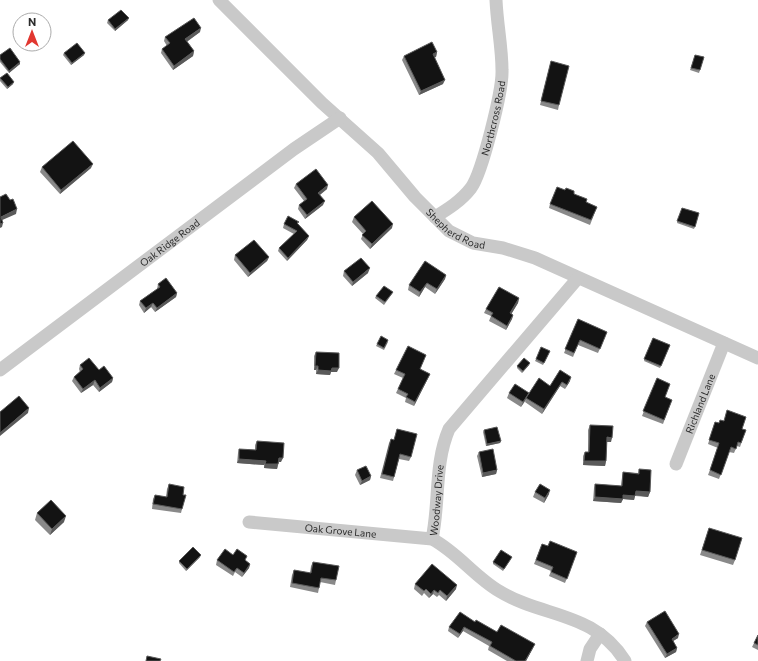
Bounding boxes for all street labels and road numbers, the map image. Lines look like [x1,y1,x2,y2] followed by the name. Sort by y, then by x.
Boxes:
[478,80,507,157] street label: Northcross Road
[424,206,486,251] street label: Shepherd Road
[137,216,202,269] street label: Oak Ridge Road
[683,372,717,435] street label: Richland Lane
[427,464,446,537] street label: Woodway Drive
[304,521,377,540] street label: Oak Grove Lane

